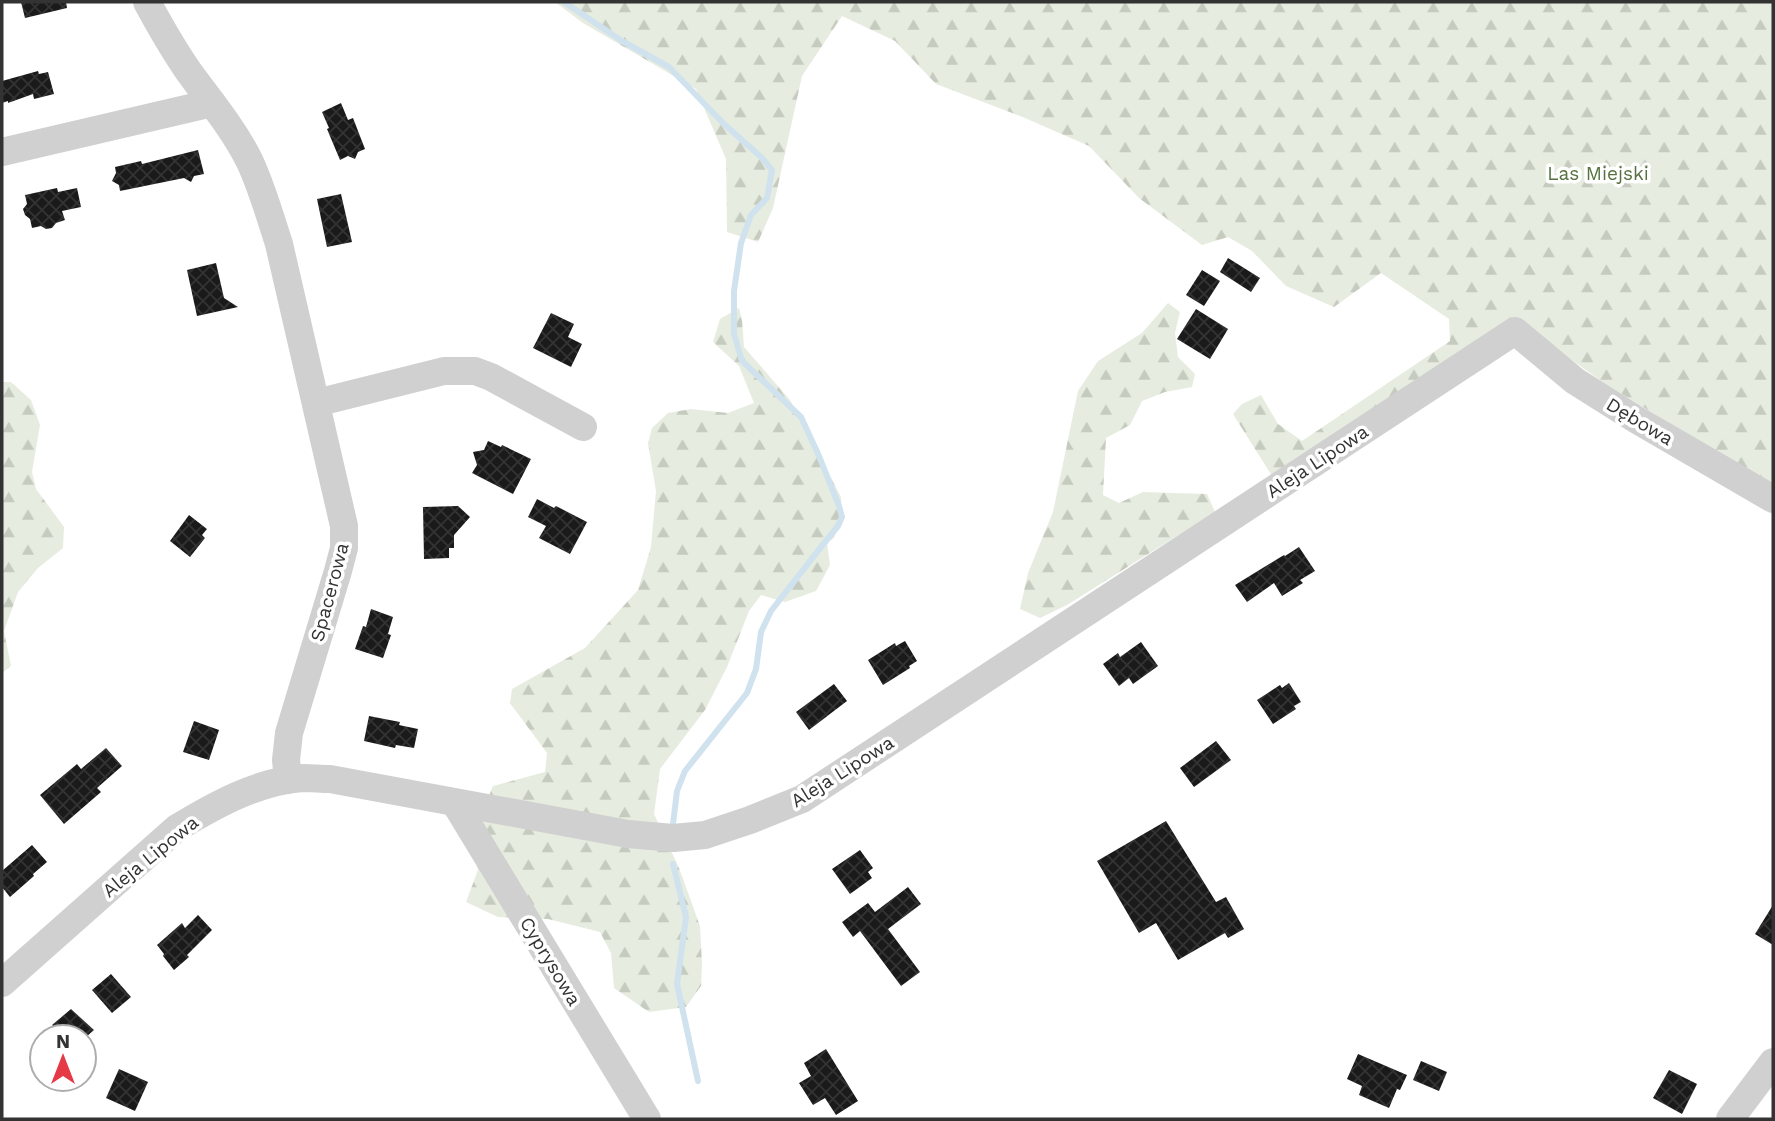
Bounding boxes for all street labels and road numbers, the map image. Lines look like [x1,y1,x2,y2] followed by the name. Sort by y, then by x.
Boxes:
[1602,392,1678,450] street label: Dębowa
[1262,420,1373,503] street label: Aleja Lipowa
[305,540,354,644] street label: Spacerowa
[787,731,898,812] street label: Aleja Lipowa
[98,810,203,902] street label: Aleja Lipowa
[515,913,586,1010] street label: Cyprysowa

